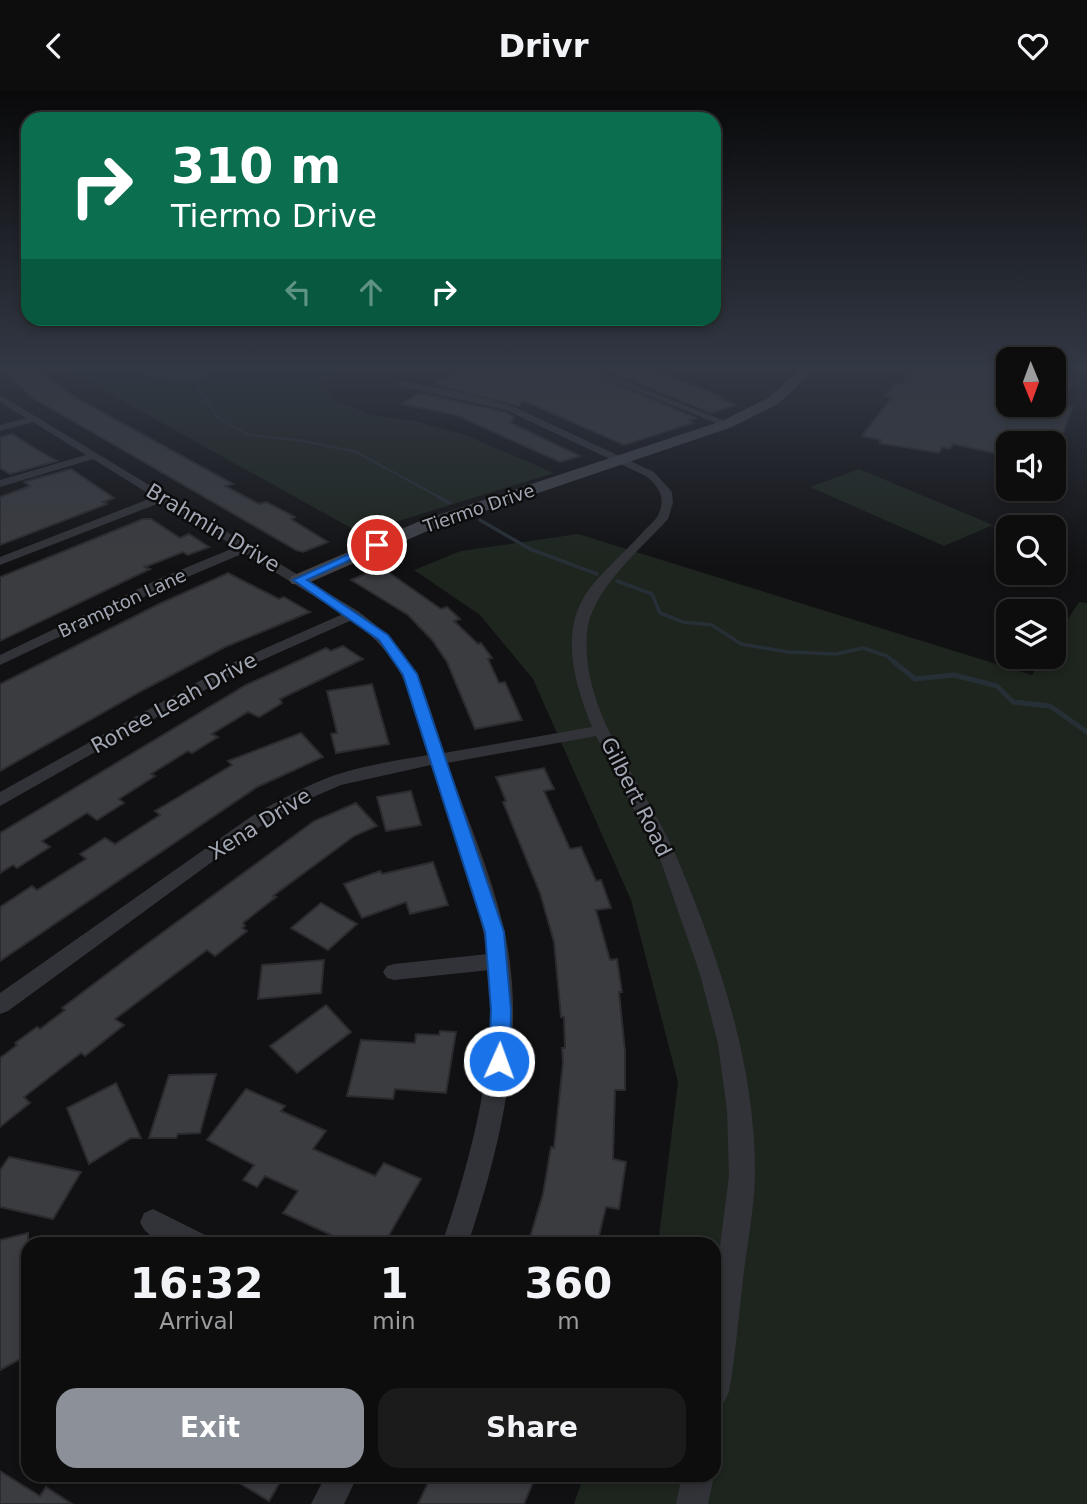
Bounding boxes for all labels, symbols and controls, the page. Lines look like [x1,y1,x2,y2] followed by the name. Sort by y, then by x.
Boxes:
[35,27,73,65] icon: back
[499,27,588,65] text: Drivr
[1014,27,1052,65] icon: heart
[171,138,341,195] text: 310 m
[56,140,147,231] icon: right
[171,197,377,235] text: Tiermo Drive
[279,273,317,311] icon: left
[352,273,390,311] icon: ahead
[425,273,463,311] icon: right
[996,347,1066,417] north arrow
[996,347,1066,669] map controls
[996,431,1066,501] button: sound
[142,479,284,577] street label: Brahmin Drive
[420,479,537,537] street label: Tiermo Drive
[347,515,407,575] pin
[996,515,1066,585] button: search
[358,526,396,564] icon: arrive
[55,564,189,642] street label: Brampton Lane
[996,599,1066,669] button: layers
[87,648,261,758] street label: Ronee Leah Drive
[596,733,676,861] street label: Gilbert Road
[205,783,315,865] street label: Xena Drive
[462,1024,536,1098] position arrow
[130,1259,264,1308] text: 16:32
[379,1259,409,1308] text: 1
[525,1259,612,1308] text: 360
[159,1308,234,1334] text: Arrival
[372,1308,416,1334] text: min
[557,1308,580,1334] text: m
[56,1388,364,1468] button: Exit
[378,1388,686,1468] button: Share

